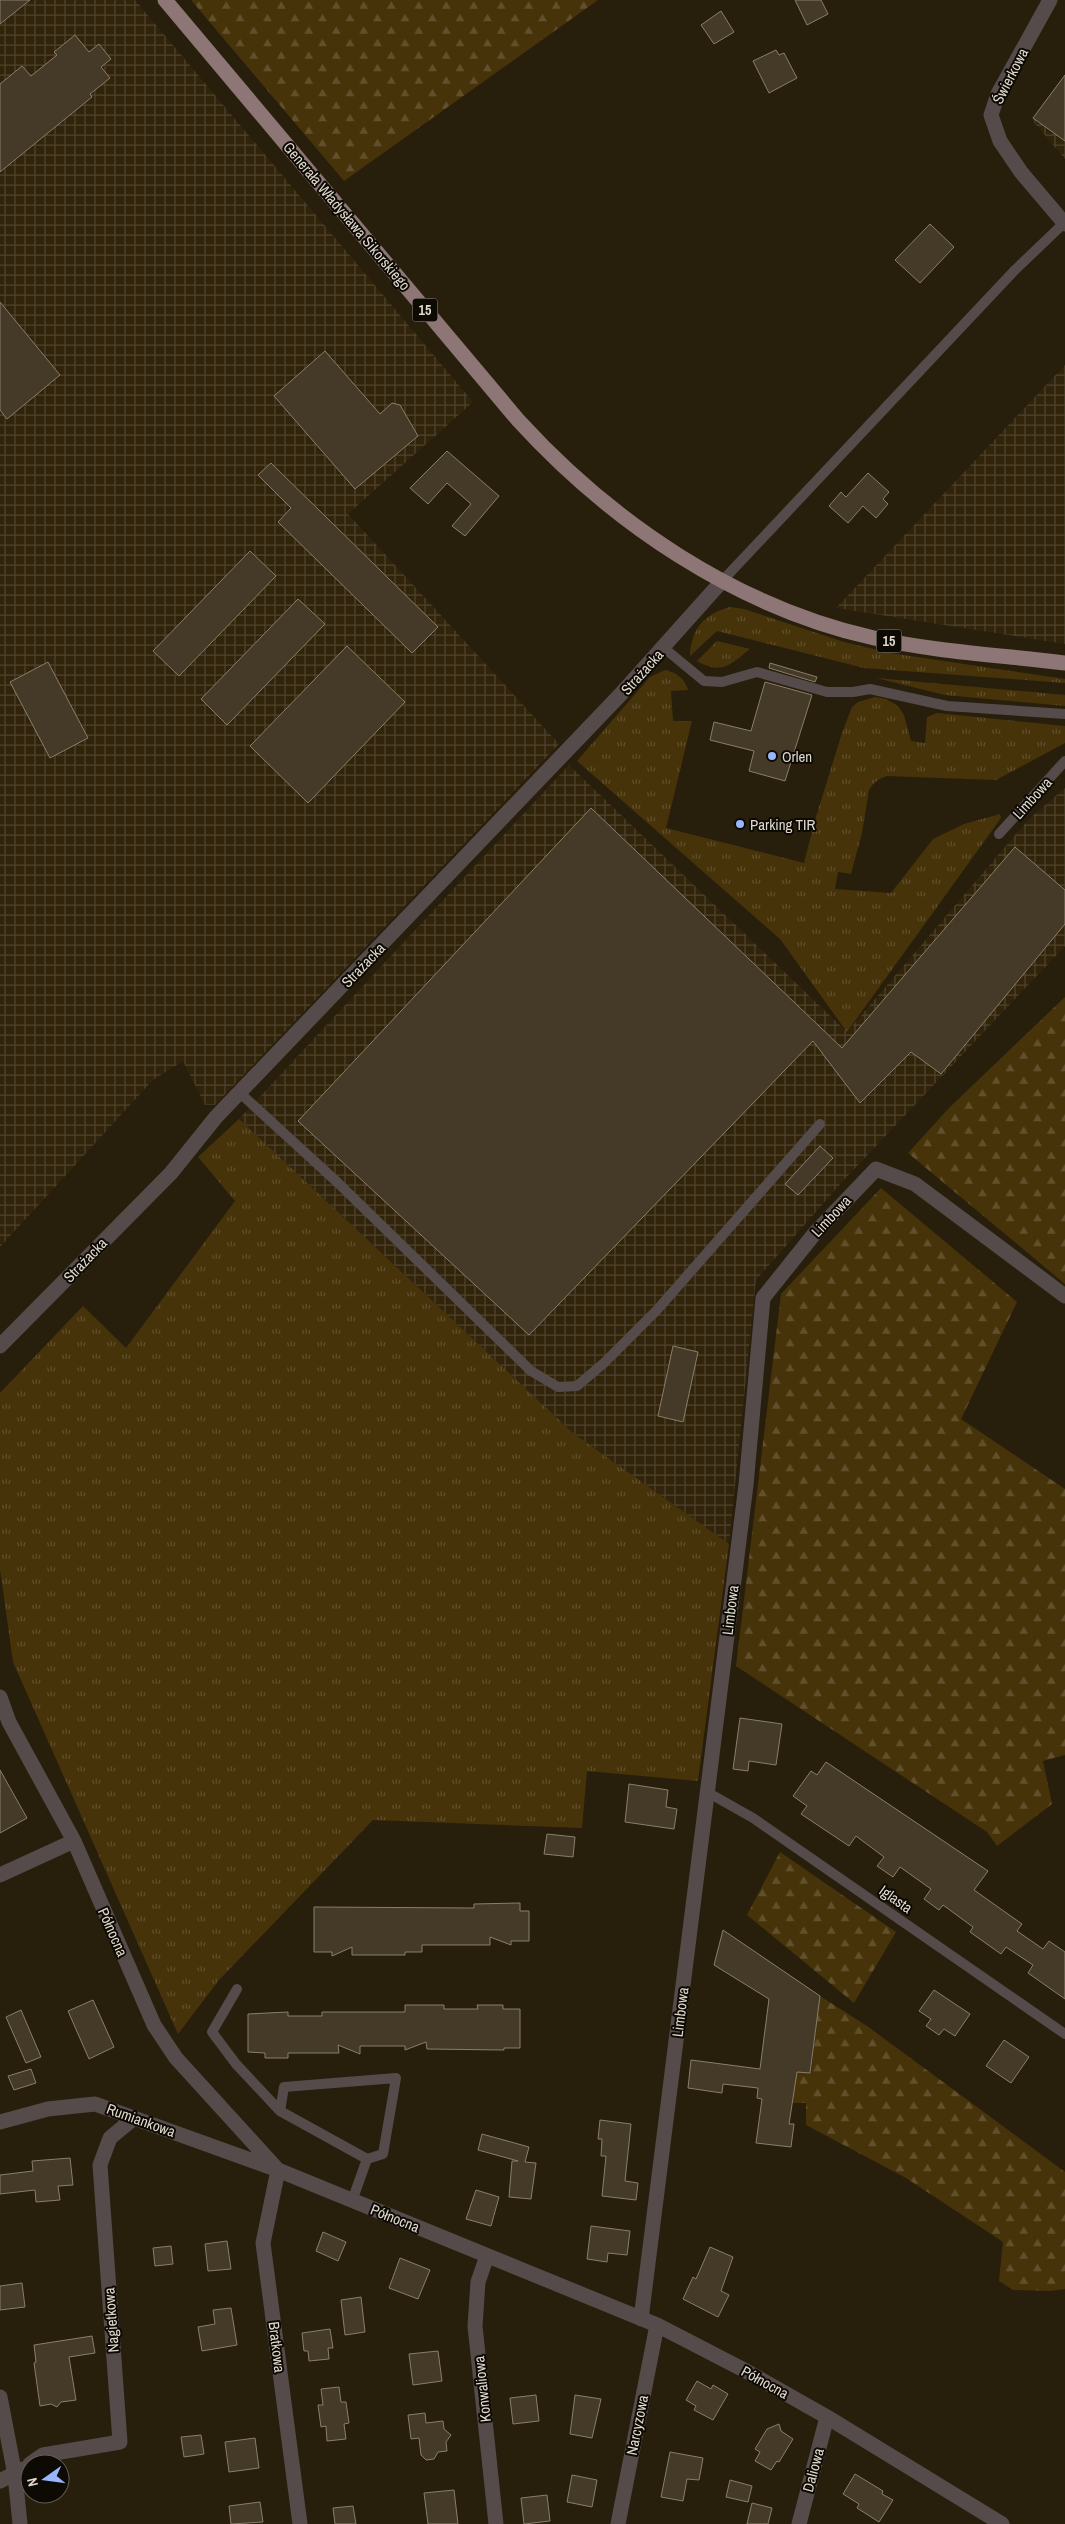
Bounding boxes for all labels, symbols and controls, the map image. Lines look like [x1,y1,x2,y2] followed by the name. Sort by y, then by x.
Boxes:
[987,44,1033,108] street label: Świerkowa
[279,137,416,295] street label: Generała Władysława Sikorskiego
[412,298,438,322] road number: 15
[876,630,902,652] road number: 15
[616,645,668,699] street label: Strażacka
[782,746,812,767] place label: Orlen
[766,750,778,762] marker: Orlen
[1008,772,1057,824] street label: Limbowa
[750,814,816,835] place label: Parking TIR
[734,818,746,830] marker: Parking TIR
[336,938,390,992] street label: Strażacka
[806,1190,856,1241] street label: Limbowa
[58,1233,112,1287] street label: Strażacka
[717,1584,743,1636] street label: Limbowa
[875,1880,917,1918] street label: Iglasta
[93,1904,133,1960] street label: Północna
[667,1986,693,2038] street label: Limbowa
[104,2098,178,2142] street label: Rumiankowa
[367,2199,423,2237] street label: Północna
[98,2287,124,2353] street label: Nagietkowa
[263,2320,291,2374] street label: Bratkowa
[468,2355,496,2423] street label: Konwaliowa
[737,2360,793,2404] street label: Północna
[621,2393,653,2457] street label: Narcyzowa
[797,2446,829,2494] street label: Daliowa
[20,2454,70,2504] north arrow
[23,2476,42,2488] text: N

